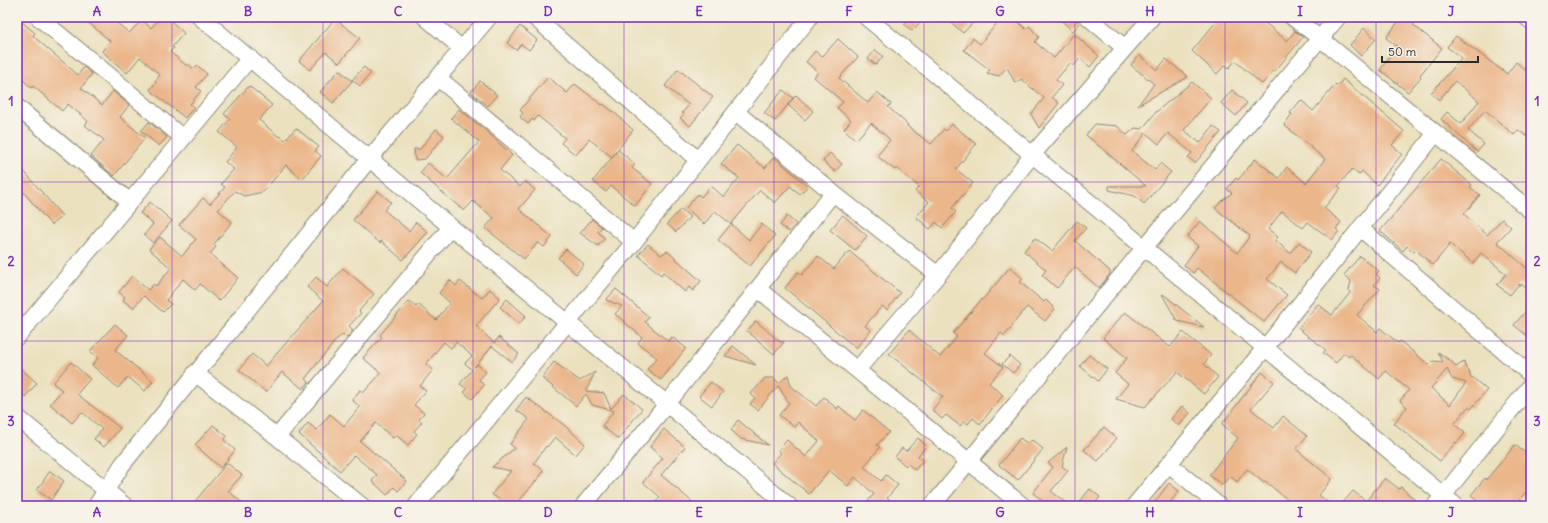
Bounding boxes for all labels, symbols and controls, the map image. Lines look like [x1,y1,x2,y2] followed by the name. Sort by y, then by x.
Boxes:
[93,3,102,20] text: A
[244,3,253,20] text: B
[394,3,403,20] text: C
[543,3,553,20] text: D
[695,3,703,20] text: E
[845,3,853,20] text: F
[995,3,1005,20] text: G
[1145,3,1155,20] text: H
[1297,3,1303,20] text: I
[1448,3,1455,20] text: J
[1382,38,1478,64] scale bar
[1388,44,1417,59] text: 50 m
[8,93,14,110] text: 1
[1534,93,1540,110] text: 1
[7,253,15,270] text: 2
[1533,253,1541,270] text: 2
[7,413,15,430] text: 3
[1533,413,1541,430] text: 3
[93,504,102,521] text: A
[244,504,253,521] text: B
[394,504,403,521] text: C
[543,504,553,521] text: D
[695,504,703,521] text: E
[845,504,853,521] text: F
[995,504,1005,521] text: G
[1145,504,1155,521] text: H
[1297,504,1303,521] text: I
[1448,504,1455,521] text: J

